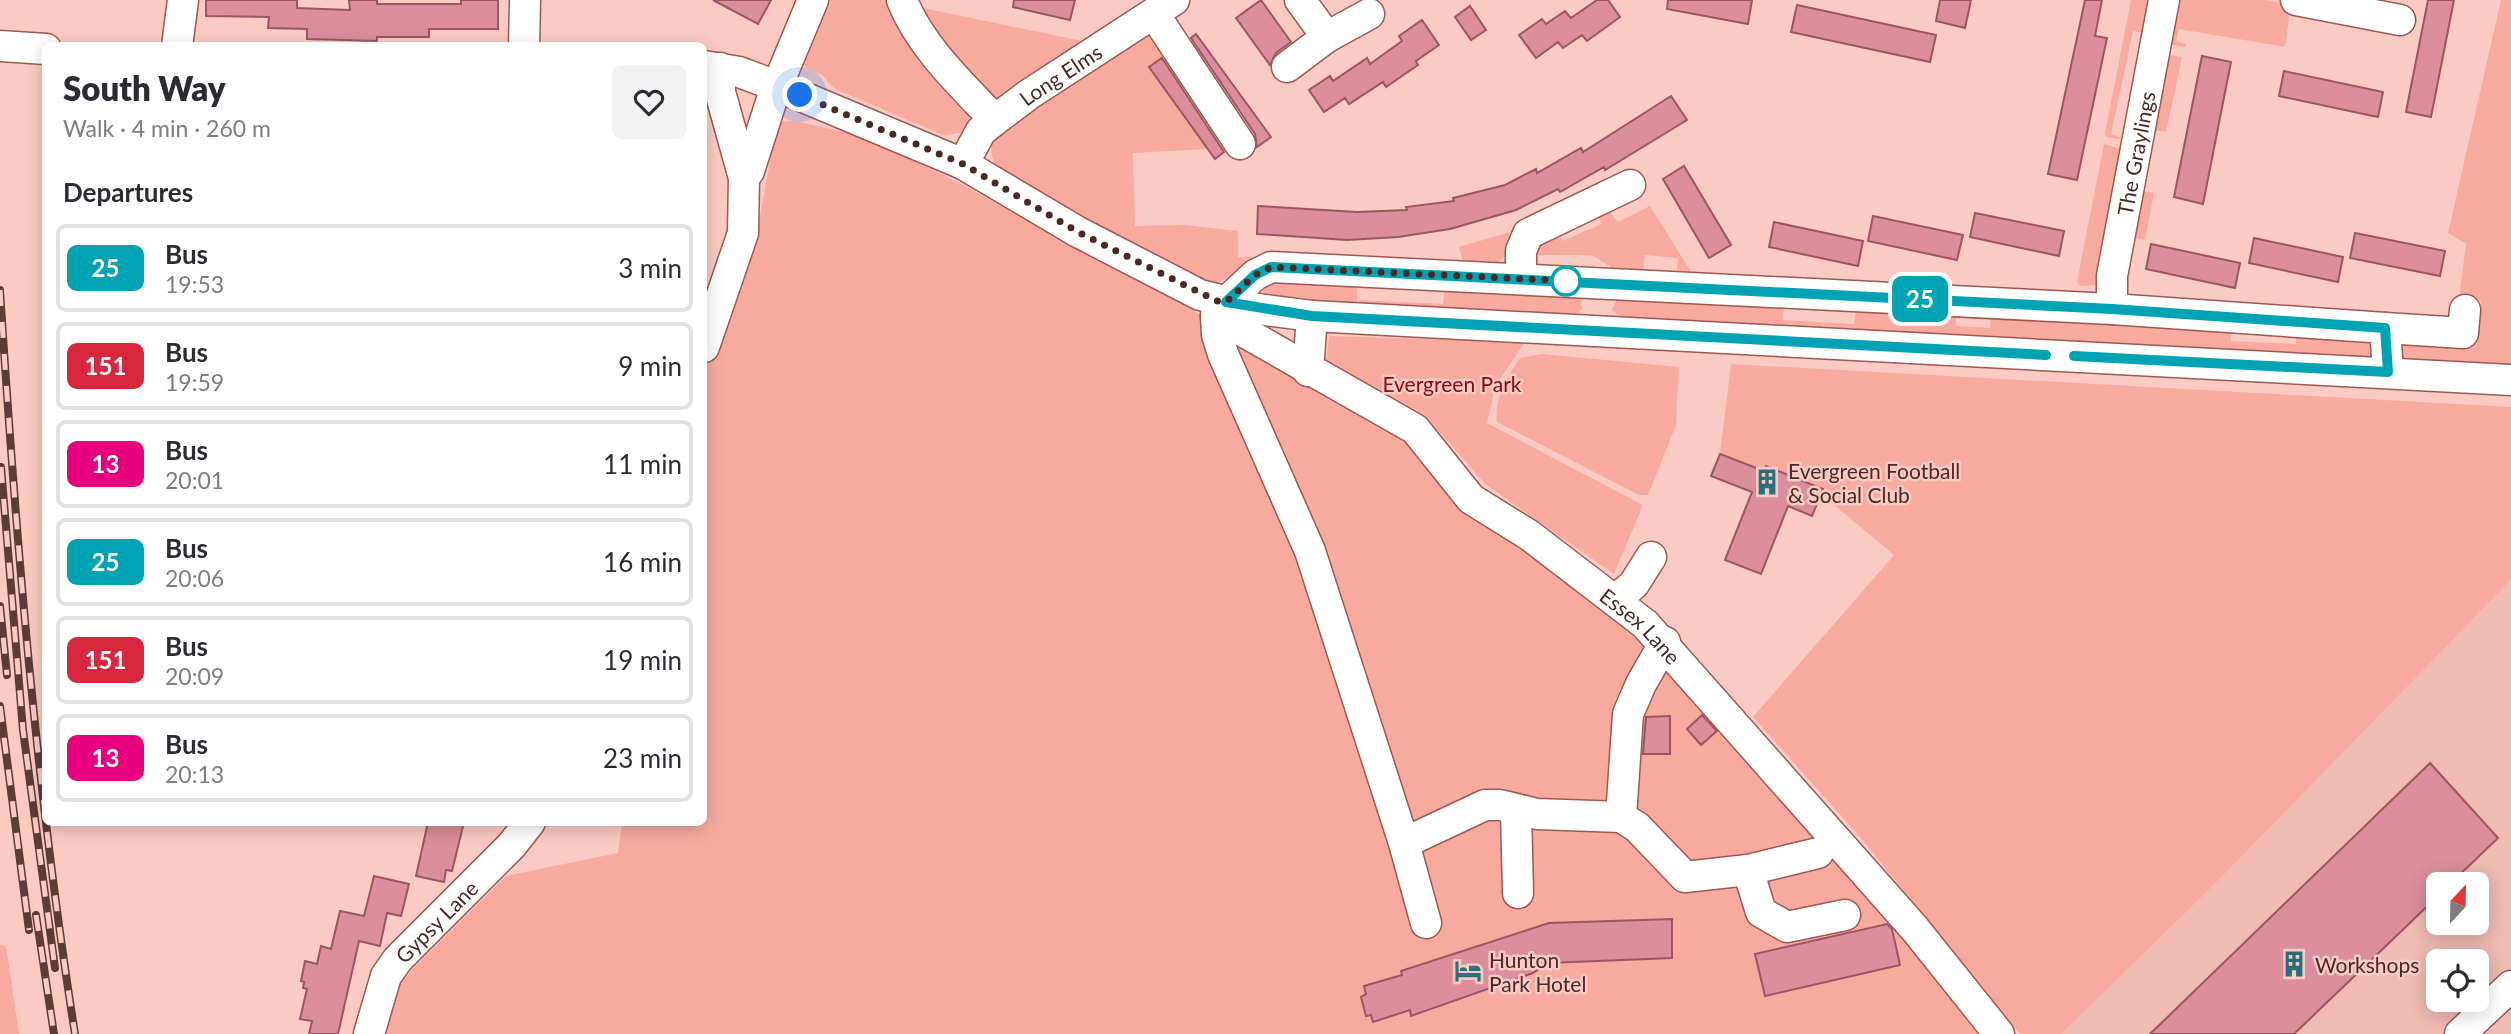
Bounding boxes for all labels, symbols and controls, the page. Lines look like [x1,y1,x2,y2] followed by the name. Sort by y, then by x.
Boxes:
[1014,38,1106,110] street label: Long Elms
[612,65,686,139] button: heart
[63,68,226,108] text: South Way
[782,77,817,112] your location
[2111,89,2159,217] street label: The Graylings
[63,114,271,142] text: Walk · 4 min · 260 m
[63,176,193,208] text: Departures
[165,238,208,270] text: Bus
[618,252,682,284] text: 3 min
[92,253,119,282] text: 25
[1551,266,1581,296] unlabelled marker
[165,270,224,298] text: 19:53
[1888,276,1952,322] line badge: 25
[1906,284,1934,313] text: 25
[165,336,208,368] text: Bus
[618,350,682,382] text: 9 min
[85,351,126,380] text: 151
[165,368,224,396] text: 19:59
[1382,371,1522,396] park label: Evergreen Park
[165,434,208,466] text: Bus
[603,448,682,480] text: 11 min
[92,449,119,478] text: 13
[1788,458,1960,507] place label: Evergreen Football & Social Club
[165,466,224,494] text: 20:01
[1752,467,1782,497] building icon: Evergreen Football & Social Club
[165,532,208,564] text: Bus
[603,546,682,578] text: 16 min
[92,547,119,576] text: 25
[165,564,224,592] text: 20:06
[1596,582,1687,669] street label: Essex Lane
[165,630,208,662] text: Bus
[603,644,682,676] text: 19 min
[85,645,126,674] text: 151
[165,662,224,690] text: 20:09
[165,728,208,760] text: Bus
[603,742,682,774] text: 23 min
[92,743,119,772] text: 13
[165,760,224,788] text: 20:13
[2426,872,2488,934] north arrow
[2426,872,2489,1012] map controls
[390,875,482,967] street label: Gypsy Lane
[1489,947,1586,996] place label: Hunton Park Hotel
[2279,949,2309,979] building icon: Workshops
[2426,949,2489,1012] button: locate
[2315,952,2419,977] place label: Workshops
[1453,956,1483,986] hotel icon: Hunton Park Hotel

